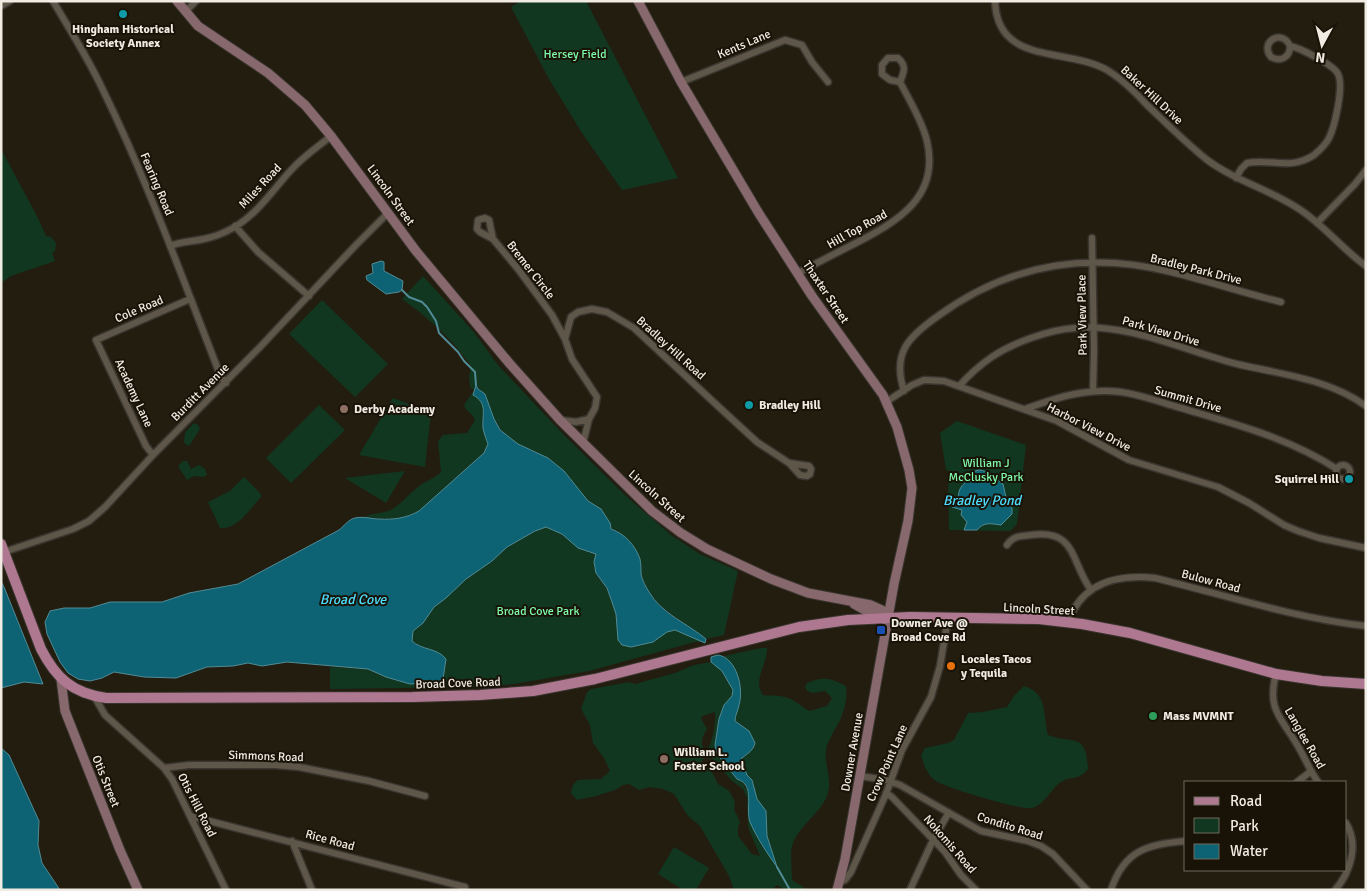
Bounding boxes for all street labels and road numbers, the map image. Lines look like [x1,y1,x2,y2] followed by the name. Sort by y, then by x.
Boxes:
[715,27,773,62] street label: Kents Lane
[1117,63,1186,128] street label: Baker Hill Drive
[137,150,177,218] street label: Fearing Road
[236,161,285,212] street label: Miles Road
[363,162,418,229] street label: Lincoln Street
[824,207,890,252] street label: Hill Top Road
[503,238,558,302] street label: Bremer Circle
[1149,251,1243,288] street label: Bradley Park Drive
[799,258,852,327] street label: Thaxter Street
[1074,274,1091,356] street label: Park View Place
[113,293,166,326] street label: Cole Road
[633,313,708,383] street label: Bradley Hill Road
[1120,313,1201,350] street label: Park View Drive
[111,357,156,430] street label: Academy Lane
[168,360,233,425] street label: Burditt Avenue
[1153,383,1223,416] street label: Summit Drive
[1044,400,1133,455] street label: Harbor View Drive
[625,467,688,526] street label: Lincoln Street
[1180,566,1242,597] street label: Bulow Road
[1003,600,1075,619] street label: Lincoln Street
[415,675,501,692] street label: Broad Cove Road
[1281,705,1328,772] street label: Langlee Road
[838,712,867,793] street label: Downer Avenue
[864,722,911,804] street label: Crow Point Lane
[228,748,304,765] street label: Simmons Road
[88,753,123,809] street label: Otis Street
[174,771,219,840] street label: Otis Hill Road
[975,809,1045,844] street label: Condito Road
[920,812,979,877] street label: Nokomis Road
[304,827,356,854] street label: Rice Road

